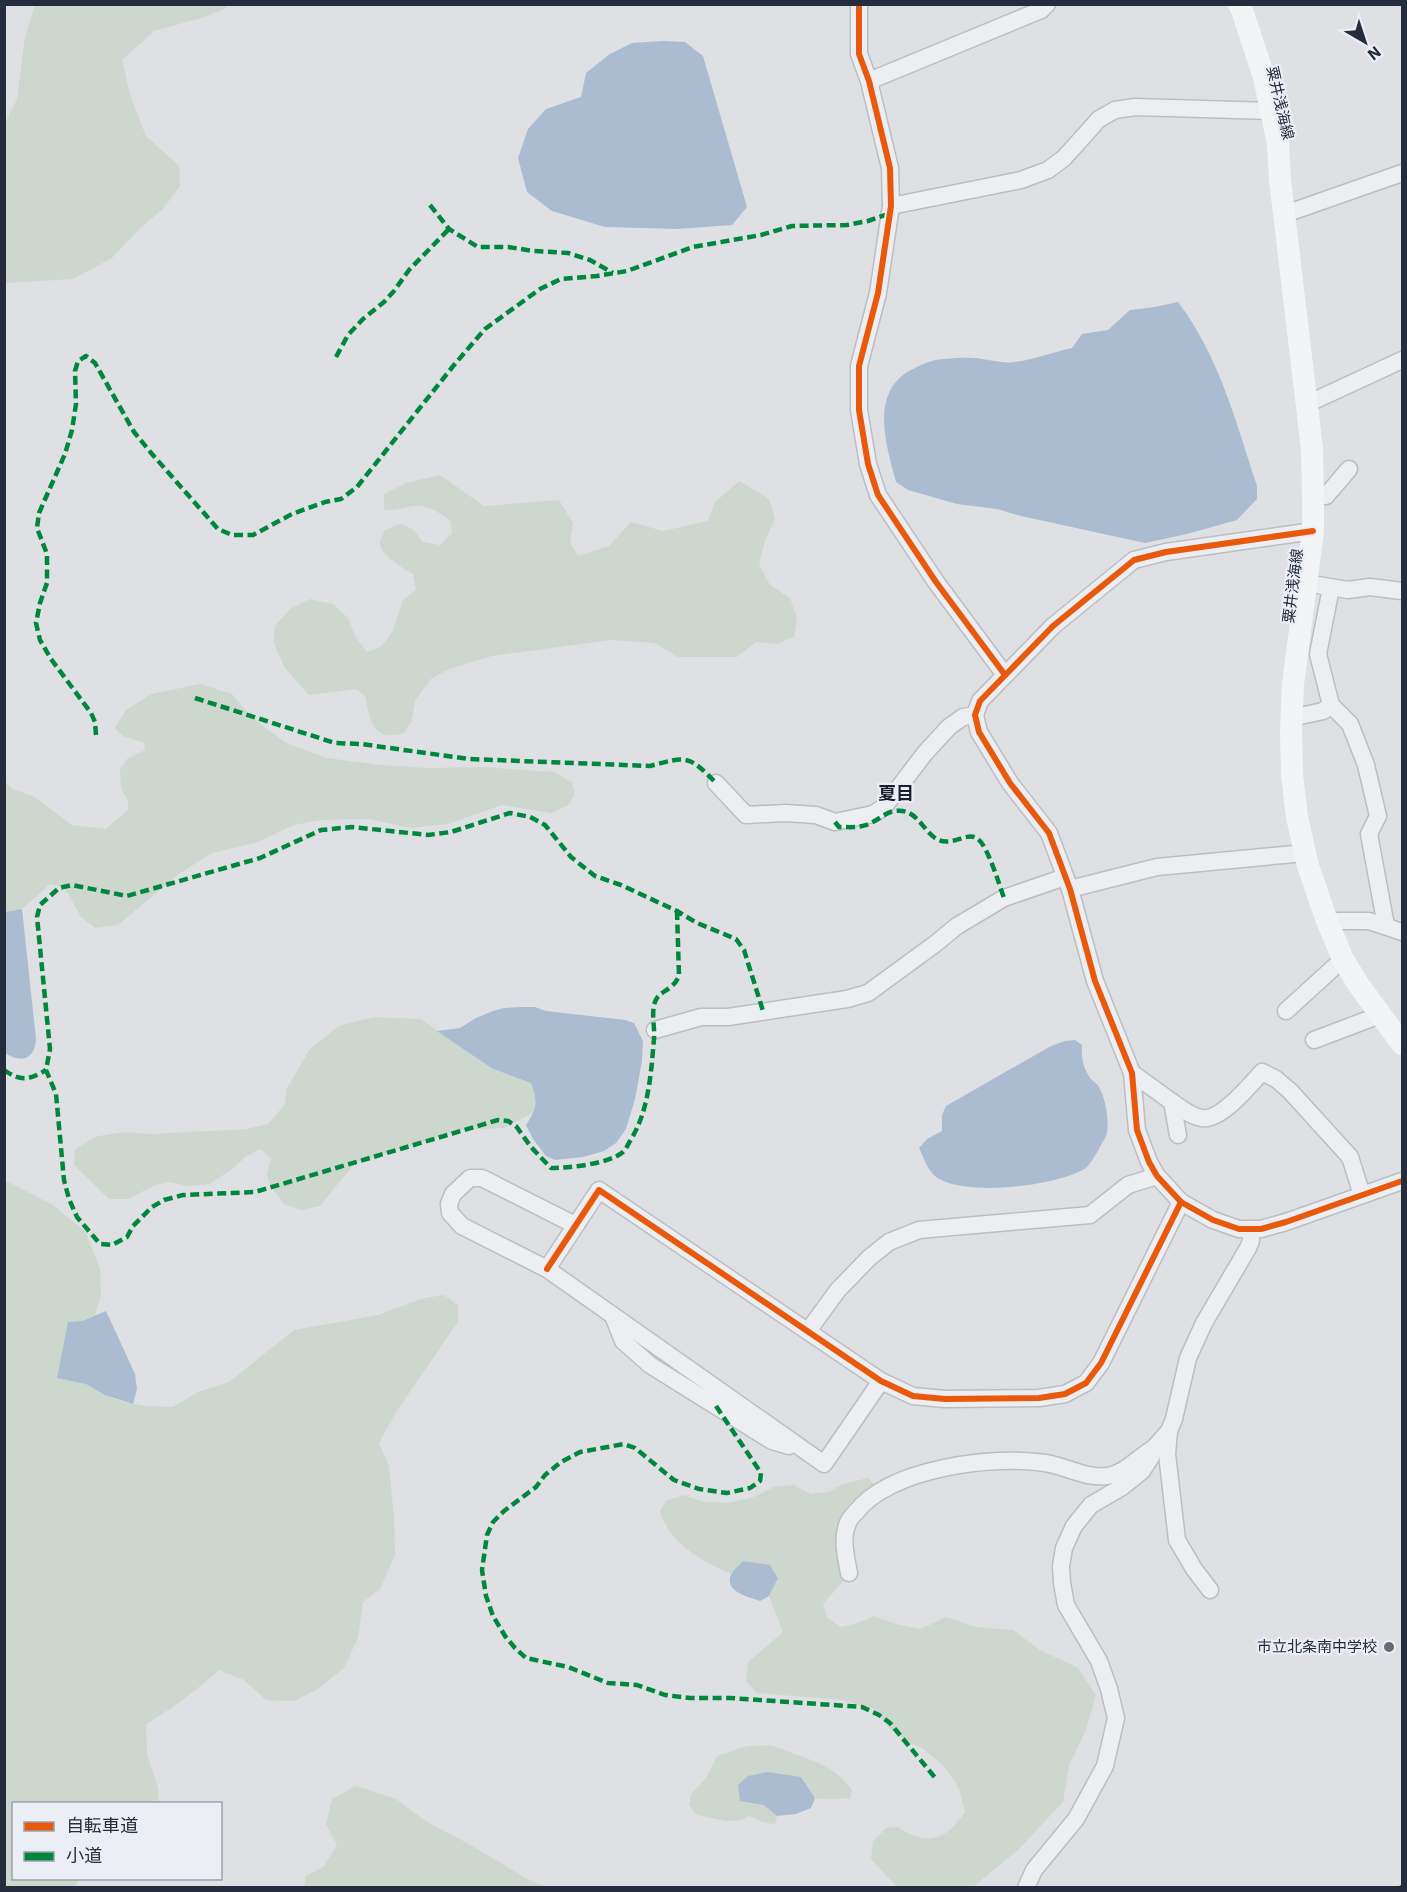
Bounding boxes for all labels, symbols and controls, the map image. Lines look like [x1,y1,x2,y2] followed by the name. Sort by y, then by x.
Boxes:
[1335,12,1395,72] north arrow
[1364,42,1385,65] text: N
[1263,64,1298,142] street label: 粟井浅海線
[1279,548,1307,624] street label: 粟井浅海線
[878,782,914,805] district label: 夏目
[1257,1637,1377,1656] place label: 市立北条南中学校
[1382,1640,1396,1654] marker: 市立北条南中学校
[12,1802,222,1880] legend
[66,1814,138,1837] text: 自転車道
[66,1844,102,1867] text: 小道

